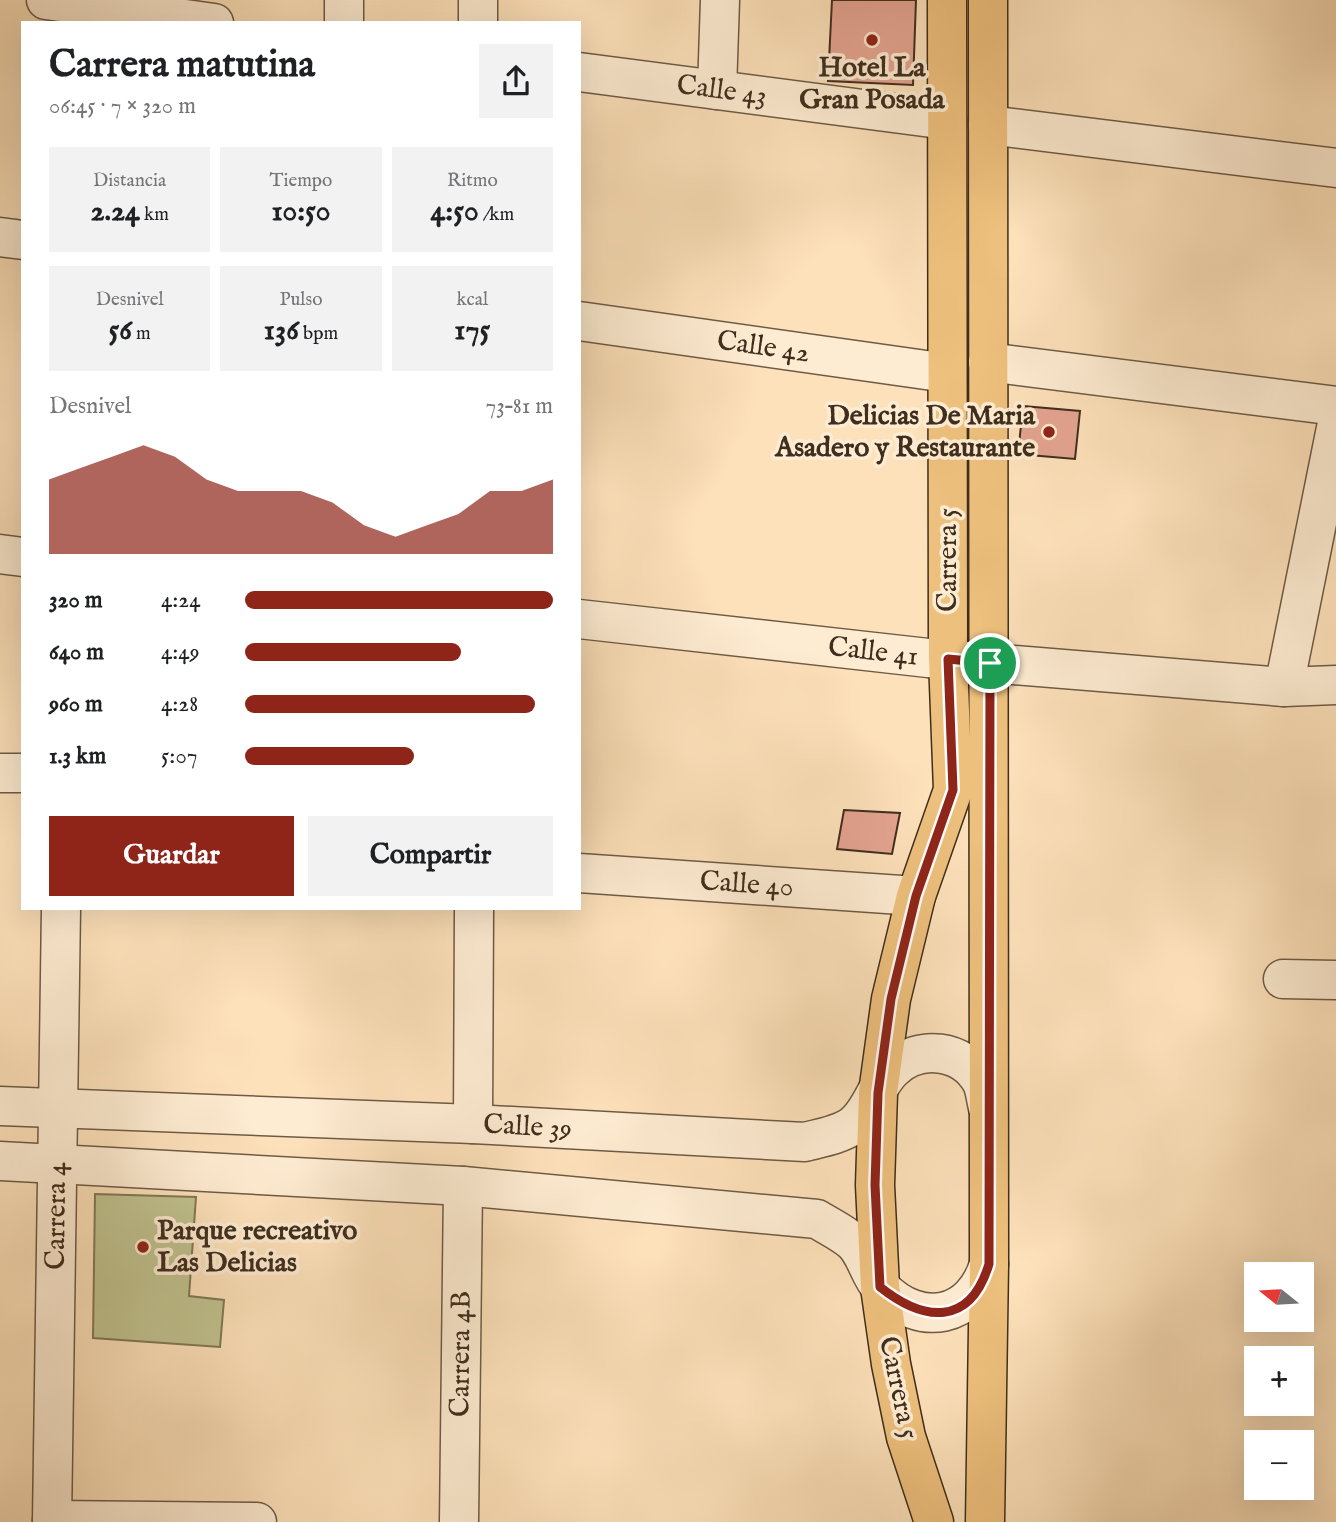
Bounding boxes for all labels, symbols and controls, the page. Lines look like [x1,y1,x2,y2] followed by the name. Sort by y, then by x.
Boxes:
[864,32,880,48] marker: Hotel La Gran Posada
[49,42,315,90] text: Carrera matutina
[479,44,553,118] button: share
[799,51,946,118] place label: Hotel La Gran Posada
[675,67,769,114] street label: Calle 43
[49,92,196,121] text: 06:45 · 7 × 320 m
[93,169,166,193] text: Distancia
[270,169,332,193] text: Tiempo
[447,169,498,193] text: Ritmo
[91,193,140,231] text: 2.24
[271,193,331,231] text: 10:50
[431,193,479,231] text: 4:50
[140,203,169,227] text: km
[479,203,514,227] text: /km
[96,288,164,312] text: Desnivel
[280,288,322,312] text: Pulso
[456,288,488,312] text: kcal
[109,312,132,350] text: 56
[264,312,299,350] text: 136
[454,312,490,350] text: 175
[132,322,151,346] text: m
[299,322,338,346] text: bpm
[715,323,812,371] street label: Calle 42
[49,392,131,421] text: Desnivel
[486,392,553,421] text: 73–81 m
[774,399,1036,466] place label: Delicias De Maria Asadero y Restaurante
[1041,424,1057,440] marker: Delicias De Maria Asadero y Restaurante
[931,508,966,612] street label: Carrera 5
[49,586,102,615] text: 320 m
[161,586,200,615] text: 4:24
[826,629,920,674] street label: Calle 41
[960,633,1020,693] pin
[49,638,104,667] text: 640 m
[161,638,200,667] text: 4:49
[971,644,1009,682] icon: arrive
[49,690,103,719] text: 960 m
[161,690,198,719] text: 4:28
[49,742,106,771] text: 1.3 km
[161,742,197,771] text: 5:07
[49,816,294,896] button: Guardar
[308,816,553,896] button: Compartir
[699,864,795,905] street label: Calle 40
[482,1107,573,1147] street label: Calle 39
[38,1162,75,1270] street label: Carrera 4
[157,1214,357,1281] place label: Parque recreativo Las Delicias
[135,1239,151,1255] marker: Parque recreativo Las Delicias
[1244,1262,1314,1332] north arrow
[1244,1262,1314,1500] map controls
[443,1291,479,1417] street label: Carrera 4B
[870,1333,926,1443] street label: Carrera 5
[1244,1346,1314,1416] button: +
[1244,1430,1314,1500] button: −

